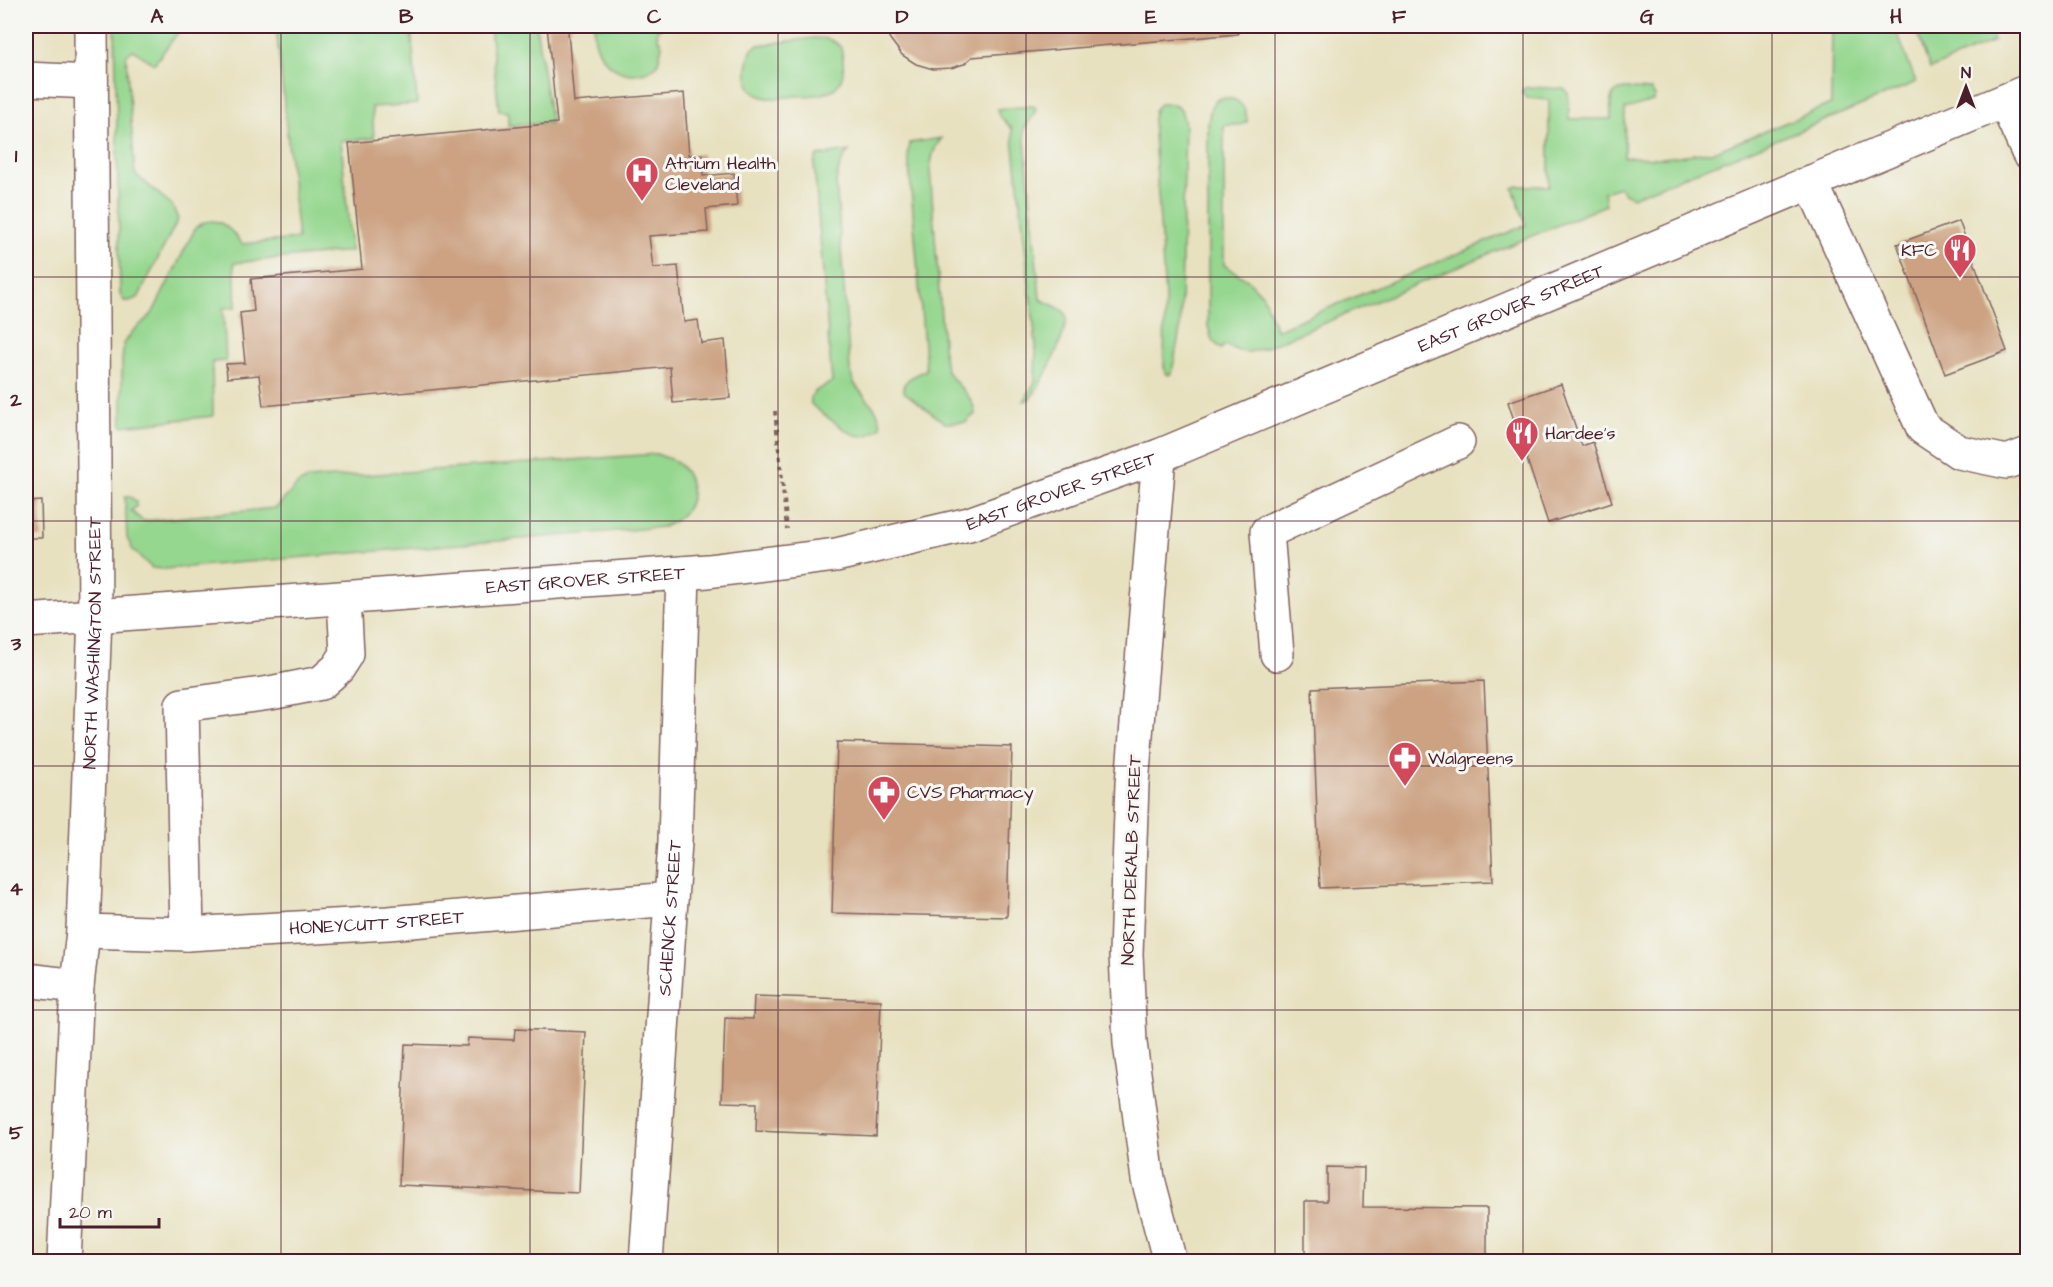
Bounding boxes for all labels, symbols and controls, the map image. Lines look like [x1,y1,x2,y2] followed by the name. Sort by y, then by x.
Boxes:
[151,3,164,31] text: A
[399,3,414,31] text: B
[647,3,662,31] text: C
[896,3,909,31] text: D
[1145,3,1157,31] text: E
[1392,3,1407,31] text: F
[1640,3,1654,31] text: G
[1890,3,1902,31] text: H
[1936,57,1996,117] north arrow
[1961,62,1971,84] text: N
[15,142,18,170] text: 1
[665,151,776,197] place label: Atrium Health Cleveland
[624,155,660,202] hospital icon: Atrium Health Cleveland
[1942,232,1978,279] restaurant icon: KFC
[1901,238,1937,263] place label: KFC
[1414,258,1609,359] street label: EAST GROVER STREET
[9,386,22,414] text: 2
[1504,415,1540,462] restaurant icon: Hardee's
[1545,421,1616,446] place label: Hardee's
[963,446,1160,537] street label: EAST GROVER STREET
[77,516,108,770] street label: NORTH WASHINGTON STREET
[485,561,687,600] street label: EAST GROVER STREET
[10,630,22,658] text: 3
[1387,740,1423,787] pharmacy icon: Walgreens
[1428,746,1514,772] place label: Walgreens
[1115,753,1148,966] street label: NORTH DEKALB STREET
[866,774,902,821] pharmacy icon: CVS Pharmacy
[907,780,1034,806] place label: CVS Pharmacy
[652,838,688,997] street label: SCHENCK STREET
[9,875,23,903] text: 4
[289,905,466,941] street label: HONEYCUTT STREET
[9,1119,24,1147] text: 5
[60,1191,159,1229] scale bar
[69,1200,112,1225] text: 20 m

